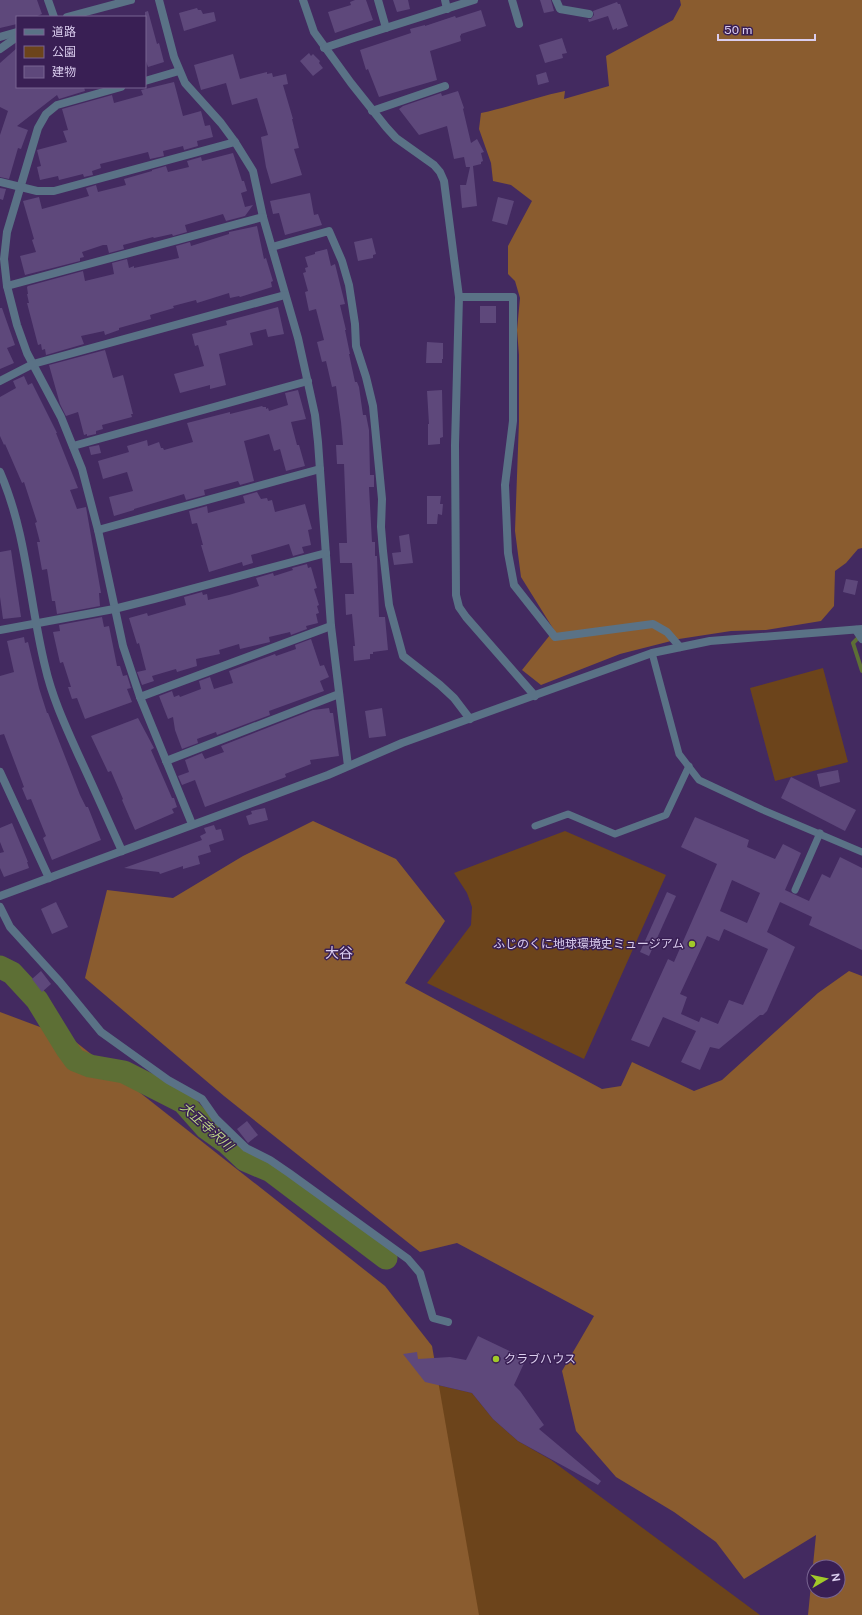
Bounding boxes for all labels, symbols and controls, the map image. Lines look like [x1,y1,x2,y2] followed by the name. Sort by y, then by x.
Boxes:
[16,16,146,88] legend
[718,16,815,42] scale bar
[724,23,752,37] text: 50 m
[52,25,76,39] text: 道路
[52,45,76,59] text: 公園
[52,65,76,79] text: 建物
[493,937,684,951] place label: ふじのくに地球環境史ミュージアム
[687,939,697,949] marker: ふじのくに地球環境史ミュージアム
[325,945,353,961] district label: 大谷
[177,1099,237,1155] water label: 大正寺沢川
[504,1352,576,1366] place label: クラブハウス
[491,1354,501,1364] marker: クラブハウス
[806,1559,846,1599] north arrow
[829,1572,842,1583] text: N

